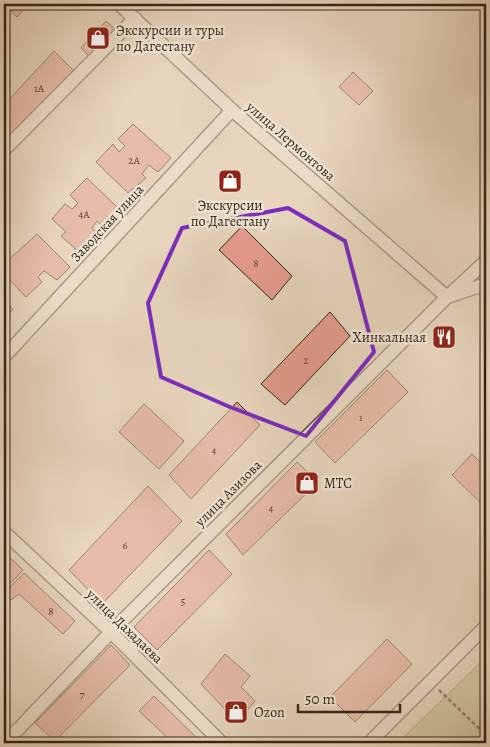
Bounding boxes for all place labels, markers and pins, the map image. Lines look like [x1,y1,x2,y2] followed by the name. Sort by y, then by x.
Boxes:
[116,21,224,56] place label: Экскурсии и туры по Дагестану
[85,25,111,51] shop icon: Экскурсии и туры по Дагестану
[217,168,243,194] shop icon: Экскурсии по Дагестану
[191,196,270,231] place label: Экскурсии по Дагестану
[431,324,457,350] restaurant icon: Хинкальная
[353,328,426,347] place label: Хинкальная
[294,470,320,496] shop icon: МТС
[324,474,352,493] place label: МТС
[223,699,249,725] shop icon: Ozon
[254,703,285,722] place label: Ozon

